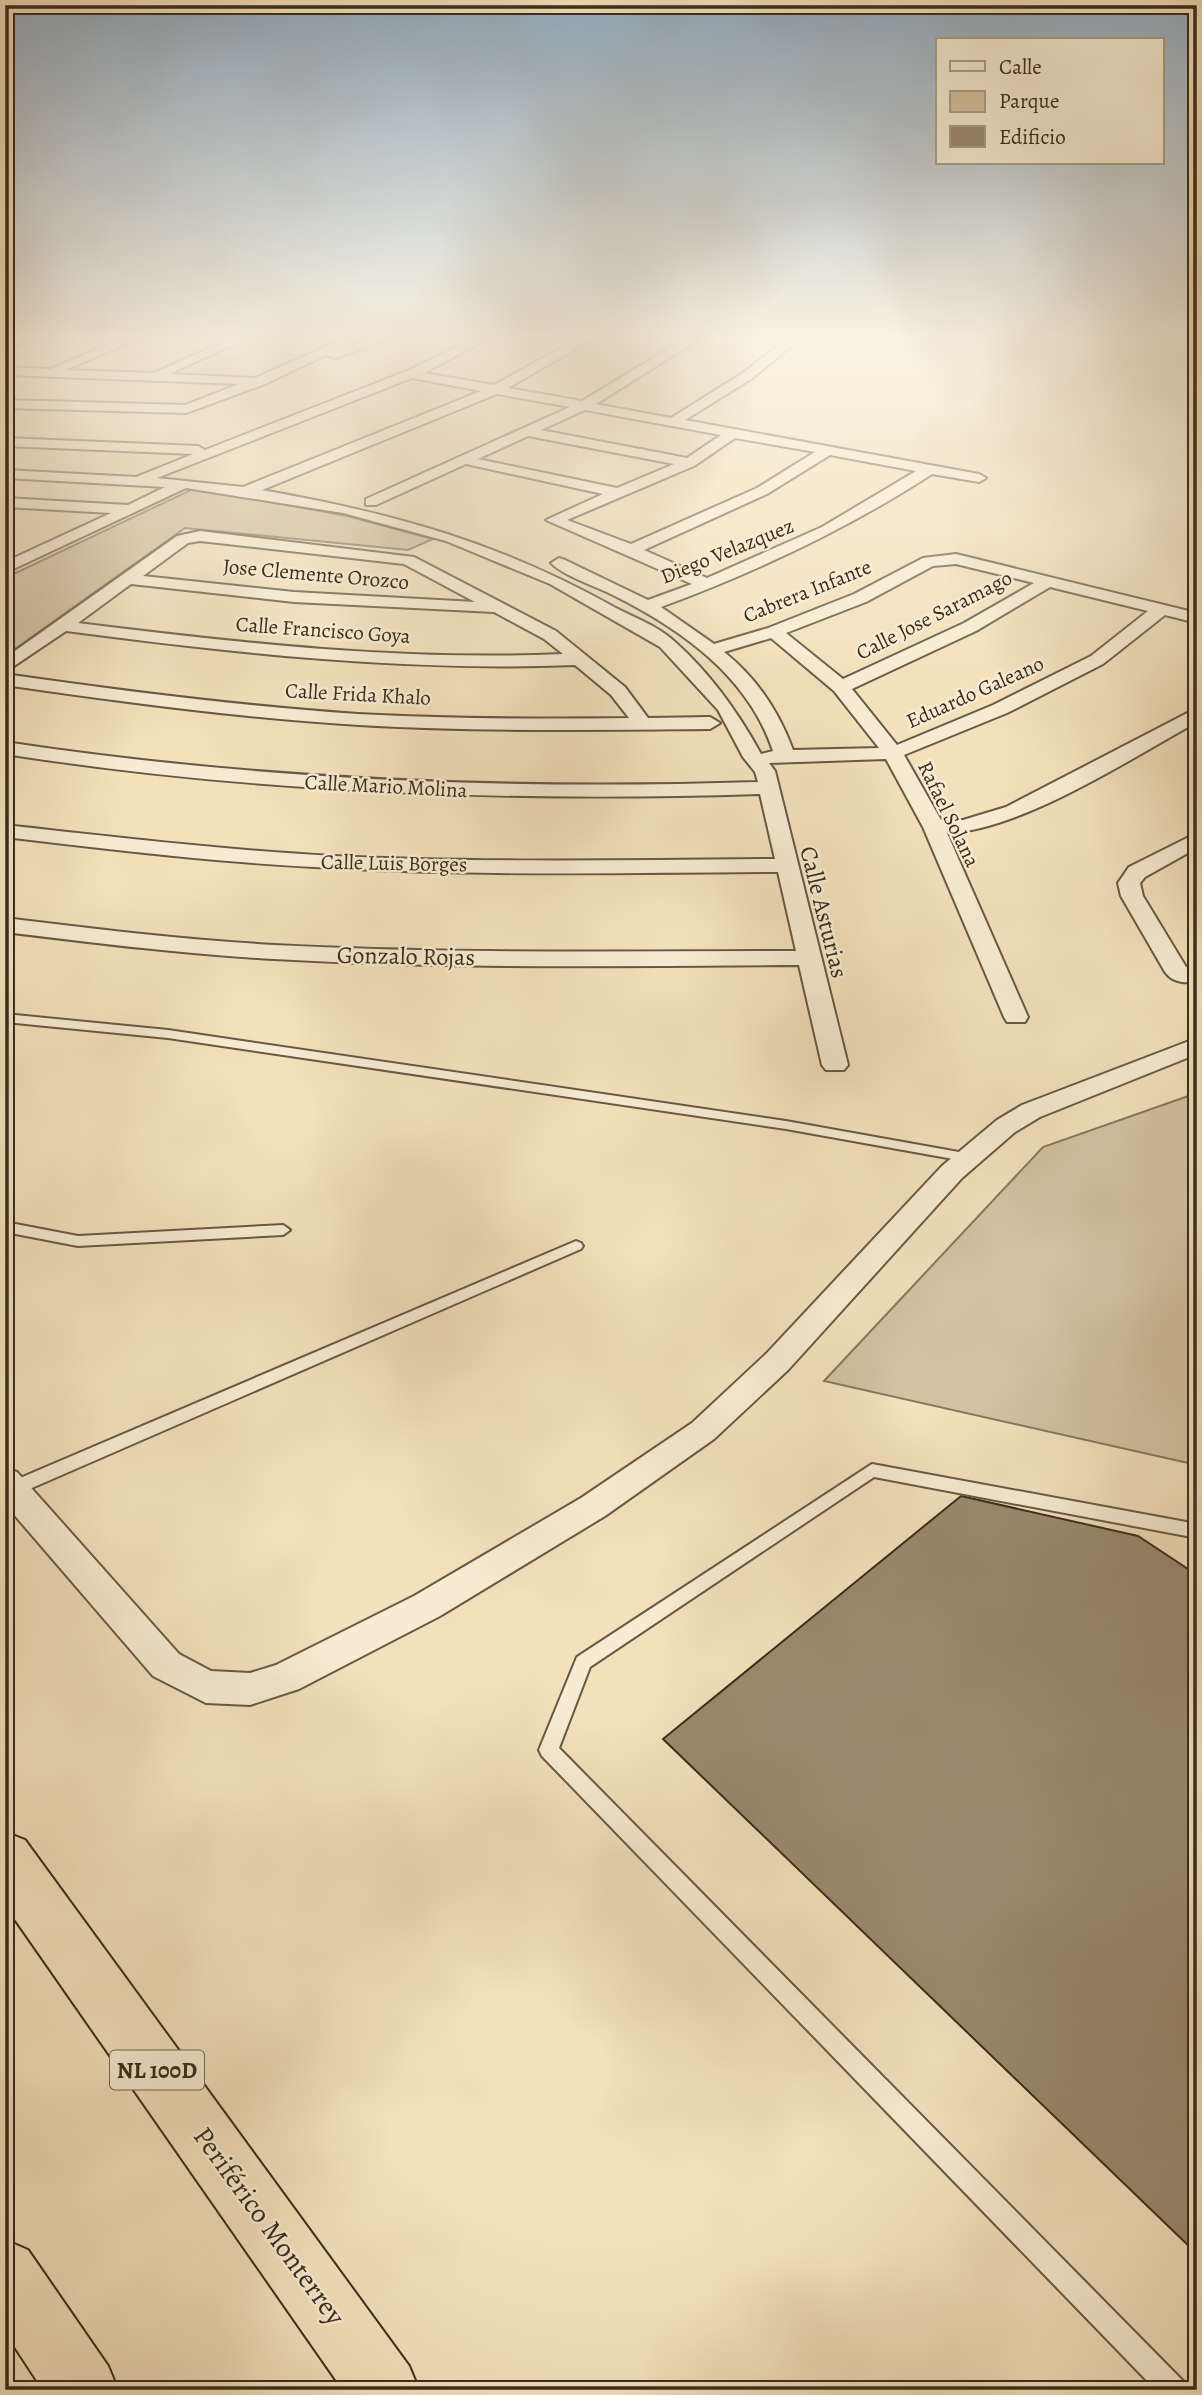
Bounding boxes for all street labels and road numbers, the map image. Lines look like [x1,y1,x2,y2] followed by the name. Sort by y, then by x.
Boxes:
[656,512,798,590] street label: Diego Velazquez
[222,552,410,596] street label: Jose Clemente Orozco
[739,553,875,629] street label: Cabrera Infante
[851,564,1017,666] street label: Calle Jose Saramago
[235,610,412,650] street label: Calle Francisco Goya
[902,649,1048,735] street label: Eduardo Galeano
[284,676,432,712] street label: Calle Frida Khalo
[911,756,987,872] street label: Rafael Solana
[304,768,468,804] street label: Calle Mario Molina
[792,843,856,981] street label: Calle Asturias
[321,848,467,878] street label: Calle Luis Borges
[337,939,475,973] street label: Gonzalo Rojas
[110,2050,204,2090] road number: NL 100D
[184,2119,354,2333] street label: Periférico Monterrey

